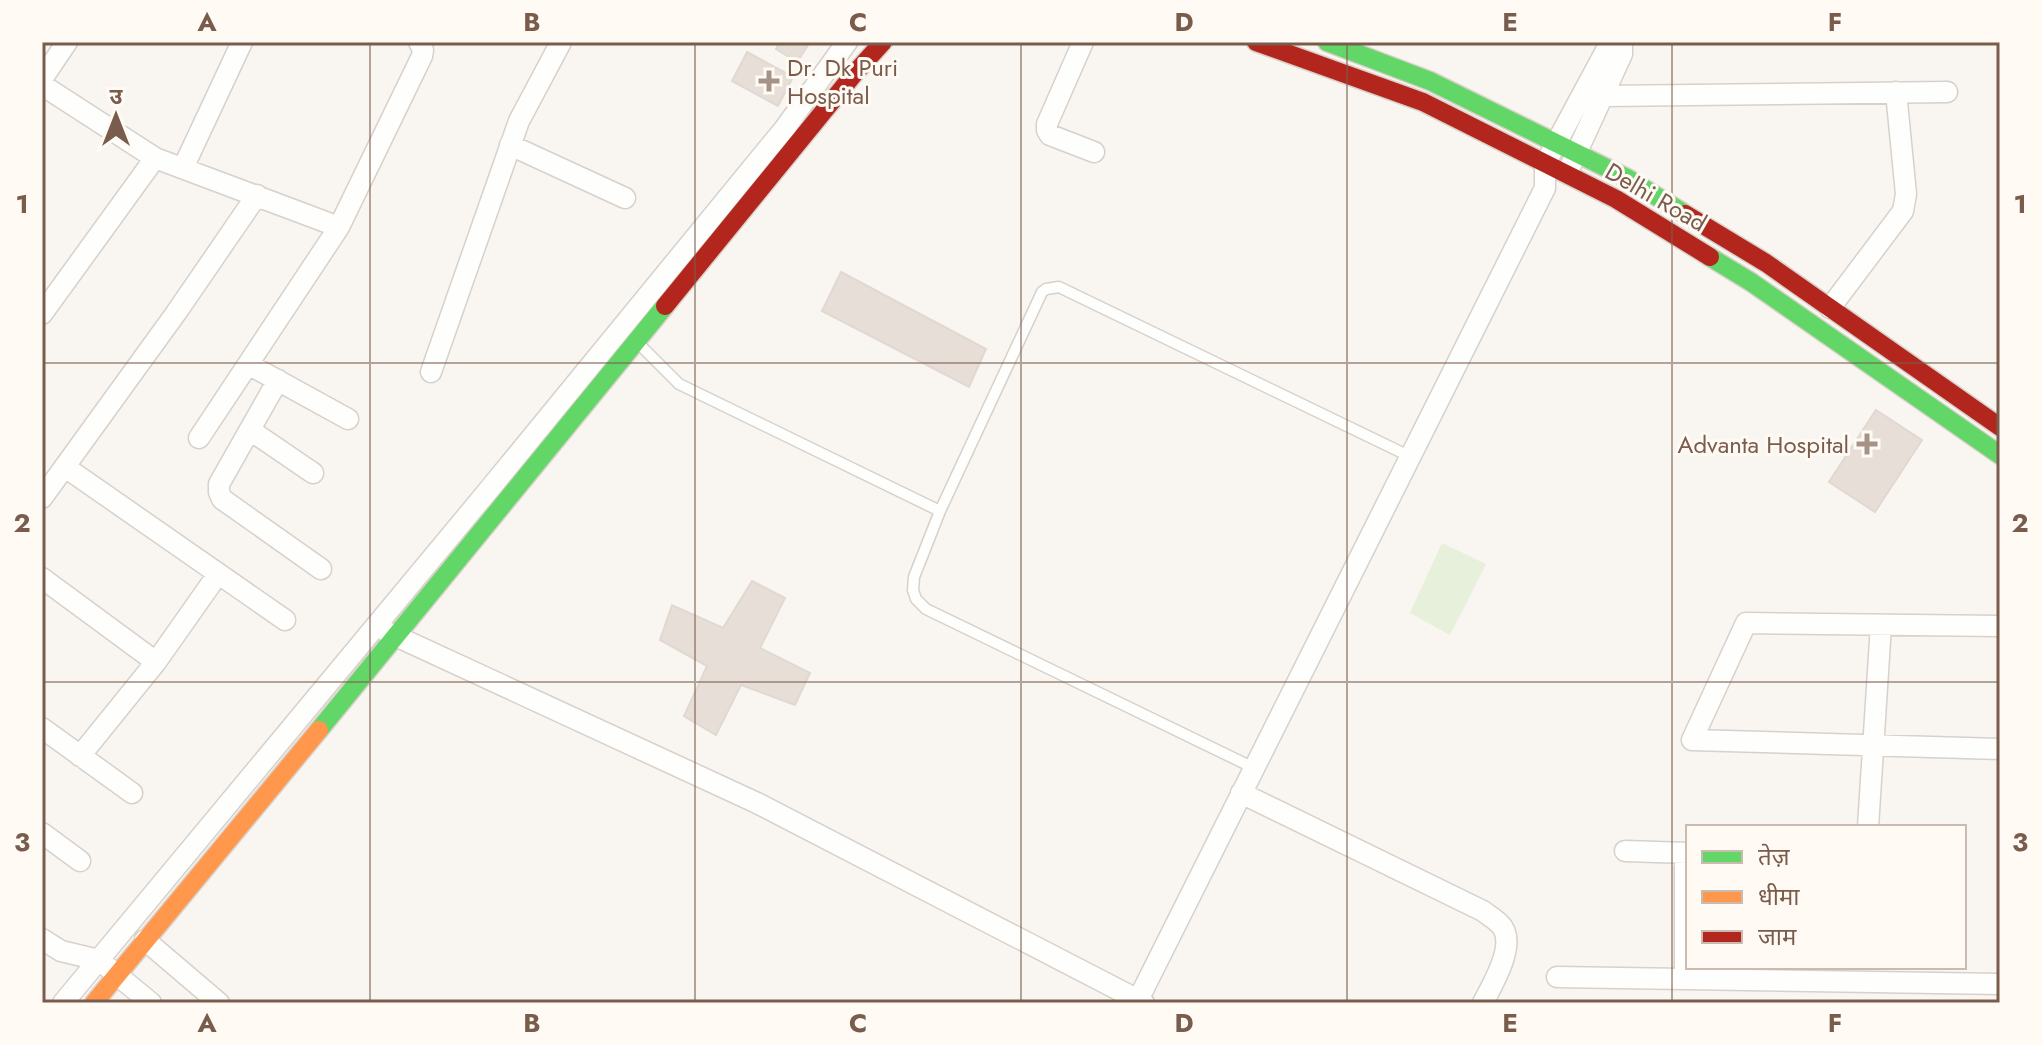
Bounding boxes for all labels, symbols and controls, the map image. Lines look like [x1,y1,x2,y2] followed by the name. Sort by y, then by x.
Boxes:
[196,3,217,41] text: A
[523,3,541,41] text: B
[849,3,867,41] text: C
[1174,3,1194,41] text: D
[1502,3,1518,41] text: E
[1828,3,1842,41] text: F
[787,50,898,113] place label: Dr. Dk Puri Hospital
[758,70,780,92] marker: Dr. Dk Puri Hospital
[76,76,156,156] north arrow
[110,80,124,112] text: उ
[1599,154,1713,240] street label: Delhi Road
[15,185,29,223] text: 1
[2013,185,2027,223] text: 1
[1678,427,1849,462] place label: Advanta Hospital
[1856,433,1878,455] marker: Advanta Hospital
[13,504,31,542] text: 2
[2011,504,2029,542] text: 2
[14,823,30,861] text: 3
[2012,823,2028,861] text: 3
[1686,825,1966,969] legend
[1758,839,1791,874] text: तेज़
[1758,879,1800,914] text: धीमा
[1758,919,1797,954] text: जाम
[196,1004,217,1042] text: A
[523,1004,541,1042] text: B
[849,1004,867,1042] text: C
[1174,1004,1194,1042] text: D
[1502,1004,1518,1042] text: E
[1828,1004,1842,1042] text: F

